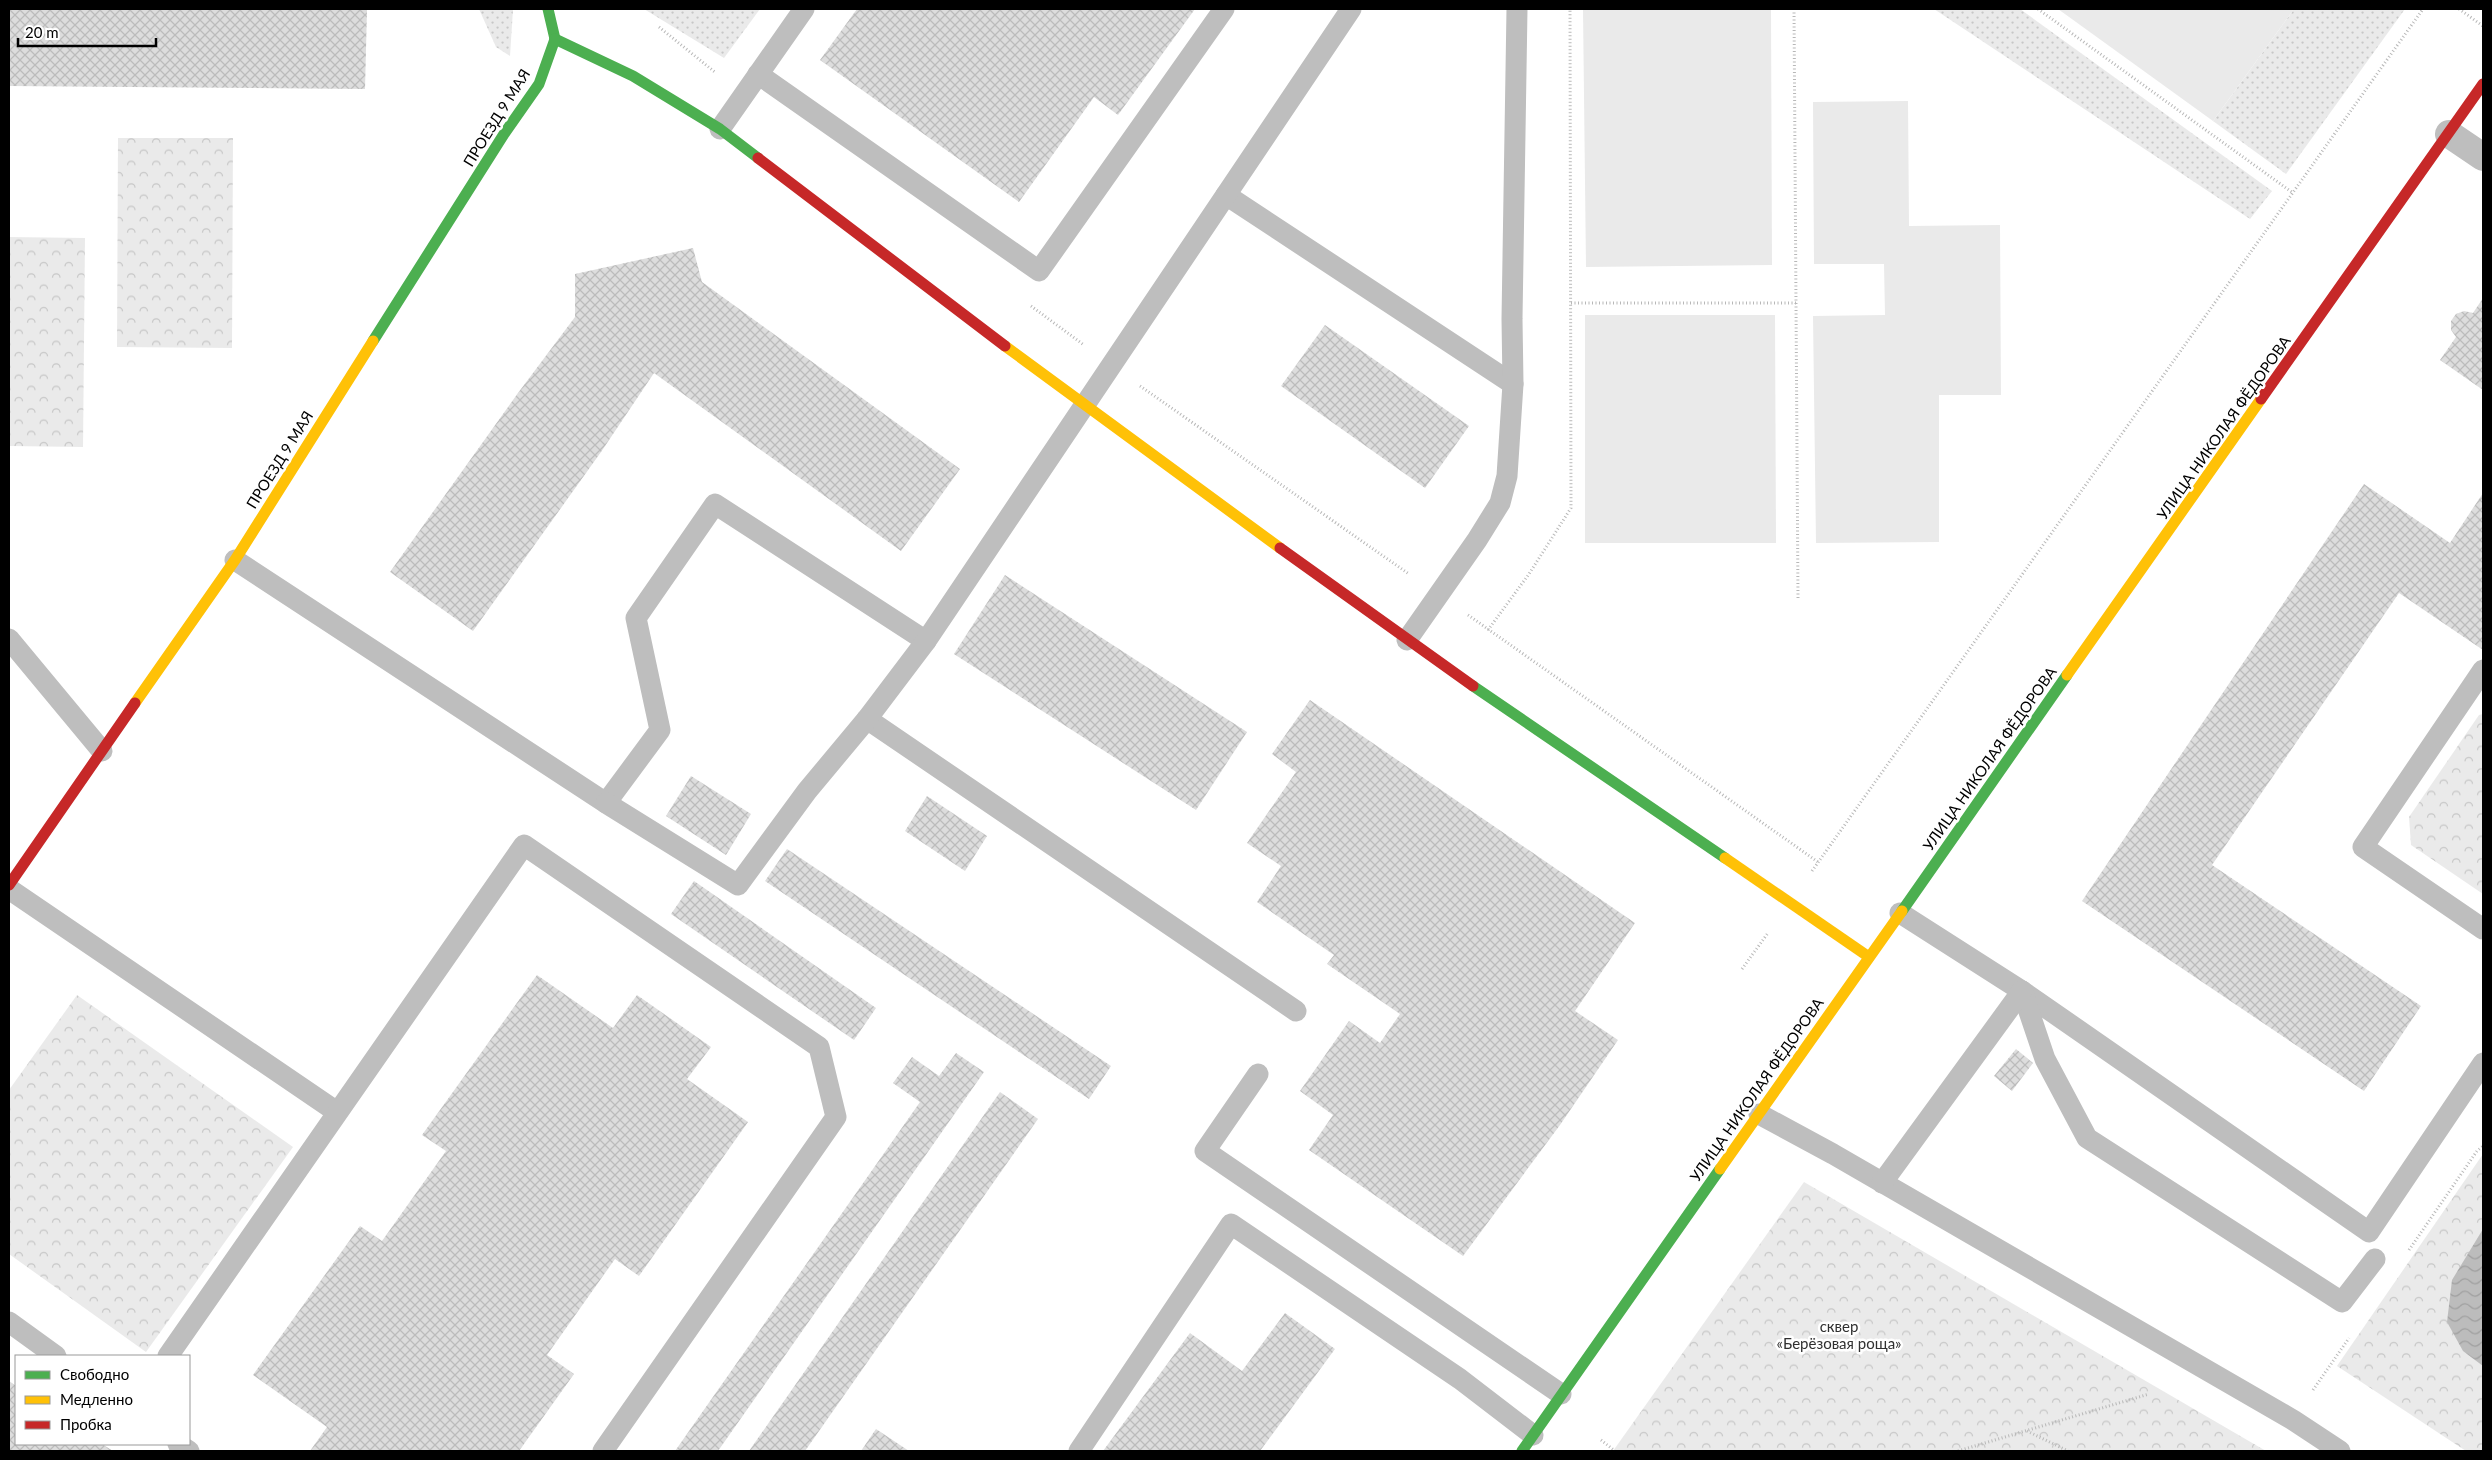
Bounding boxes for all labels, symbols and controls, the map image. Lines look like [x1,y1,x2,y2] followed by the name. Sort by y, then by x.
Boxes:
[18,15,155,47] scale bar
[25,23,59,41] text: 20 m
[459,65,533,170] street label: ПРОЕЗД 9 МАЯ
[2153,331,2294,523] street label: УЛИЦА НИКОЛАЯ ФЁДОРОВА
[242,407,316,512] street label: ПРОЕЗД 9 МАЯ
[1919,662,2060,854] street label: УЛИЦА НИКОЛАЯ ФЁДОРОВА
[1686,993,1827,1185] street label: УЛИЦА НИКОЛАЯ ФЁДОРОВА
[1776,1317,1902,1352] park label: сквер «Берёзовая роща»
[15,1355,190,1445] legend
[60,1365,129,1383] text: Свободно
[60,1390,133,1408] text: Медленно
[60,1415,112,1433] text: Пробка

